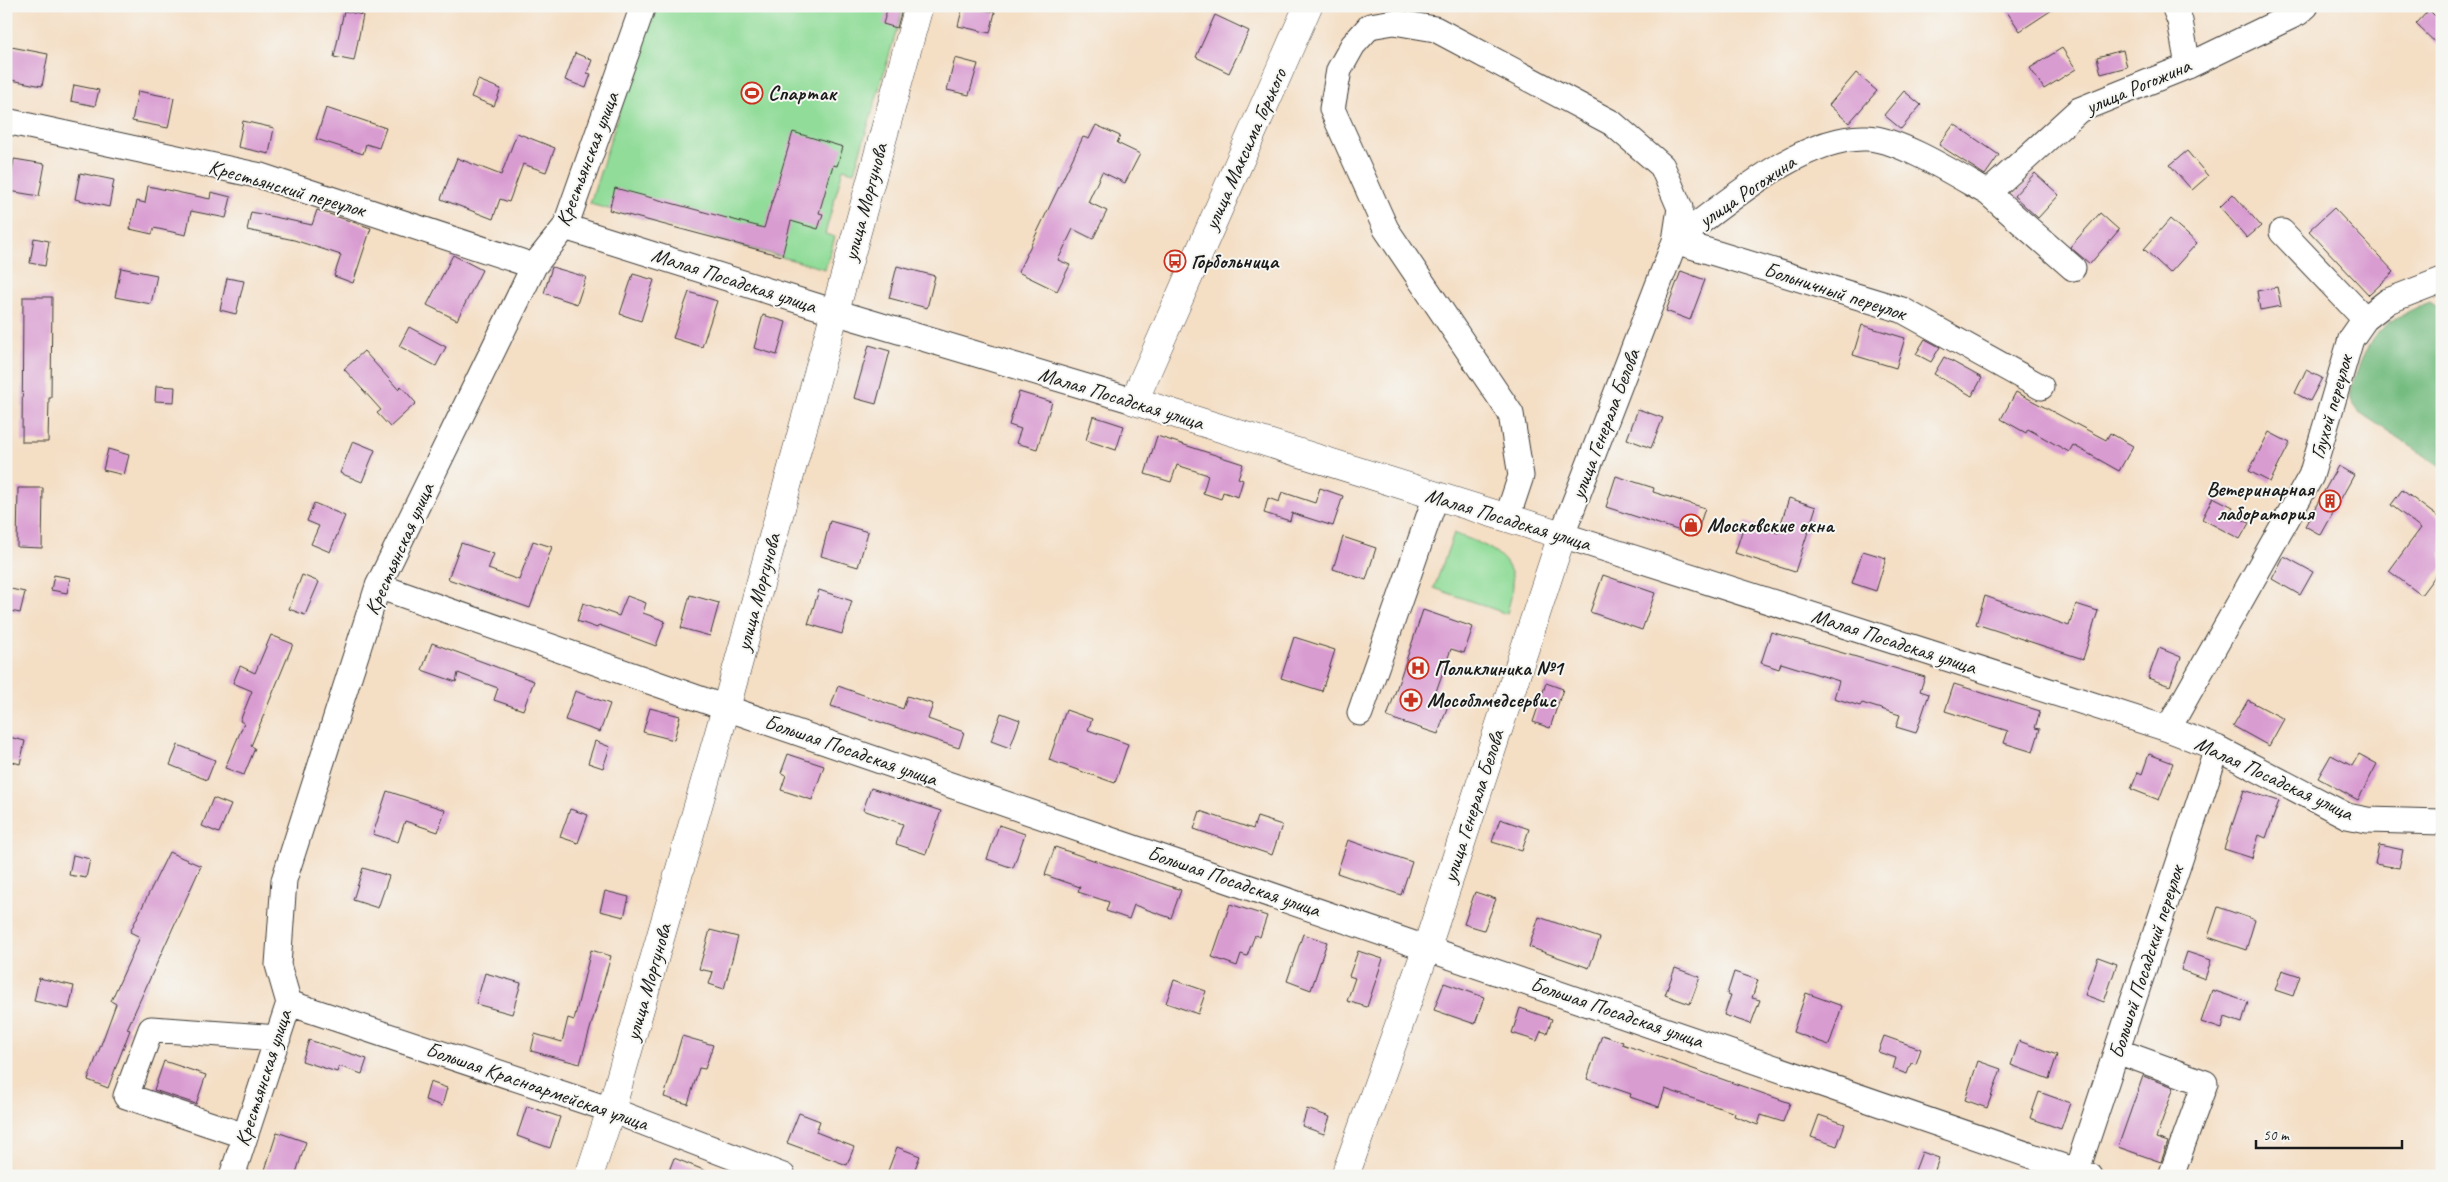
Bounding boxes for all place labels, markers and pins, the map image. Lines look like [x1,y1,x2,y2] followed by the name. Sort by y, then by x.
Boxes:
[768,80,838,106] place label: Спартак
[740,81,764,105] sports icon: Спартак
[1191,248,1280,274] place label: Горбольница
[1163,249,1187,273] bus stop icon: Горбольница
[2206,476,2316,526] place label: Ветеринарная лаборатория
[2318,489,2342,513] building icon: Ветеринарная лаборатория
[1707,512,1835,538] place label: Московские окна
[1679,513,1703,537] shop icon: Московские окна
[1434,655,1565,681] place label: Поликлиника №1
[1406,656,1430,680] hospital icon: Поликлиника №1
[1427,687,1557,713] place label: Мособлмедсервис
[1399,688,1423,712] pharmacy icon: Мособлмедсервис

